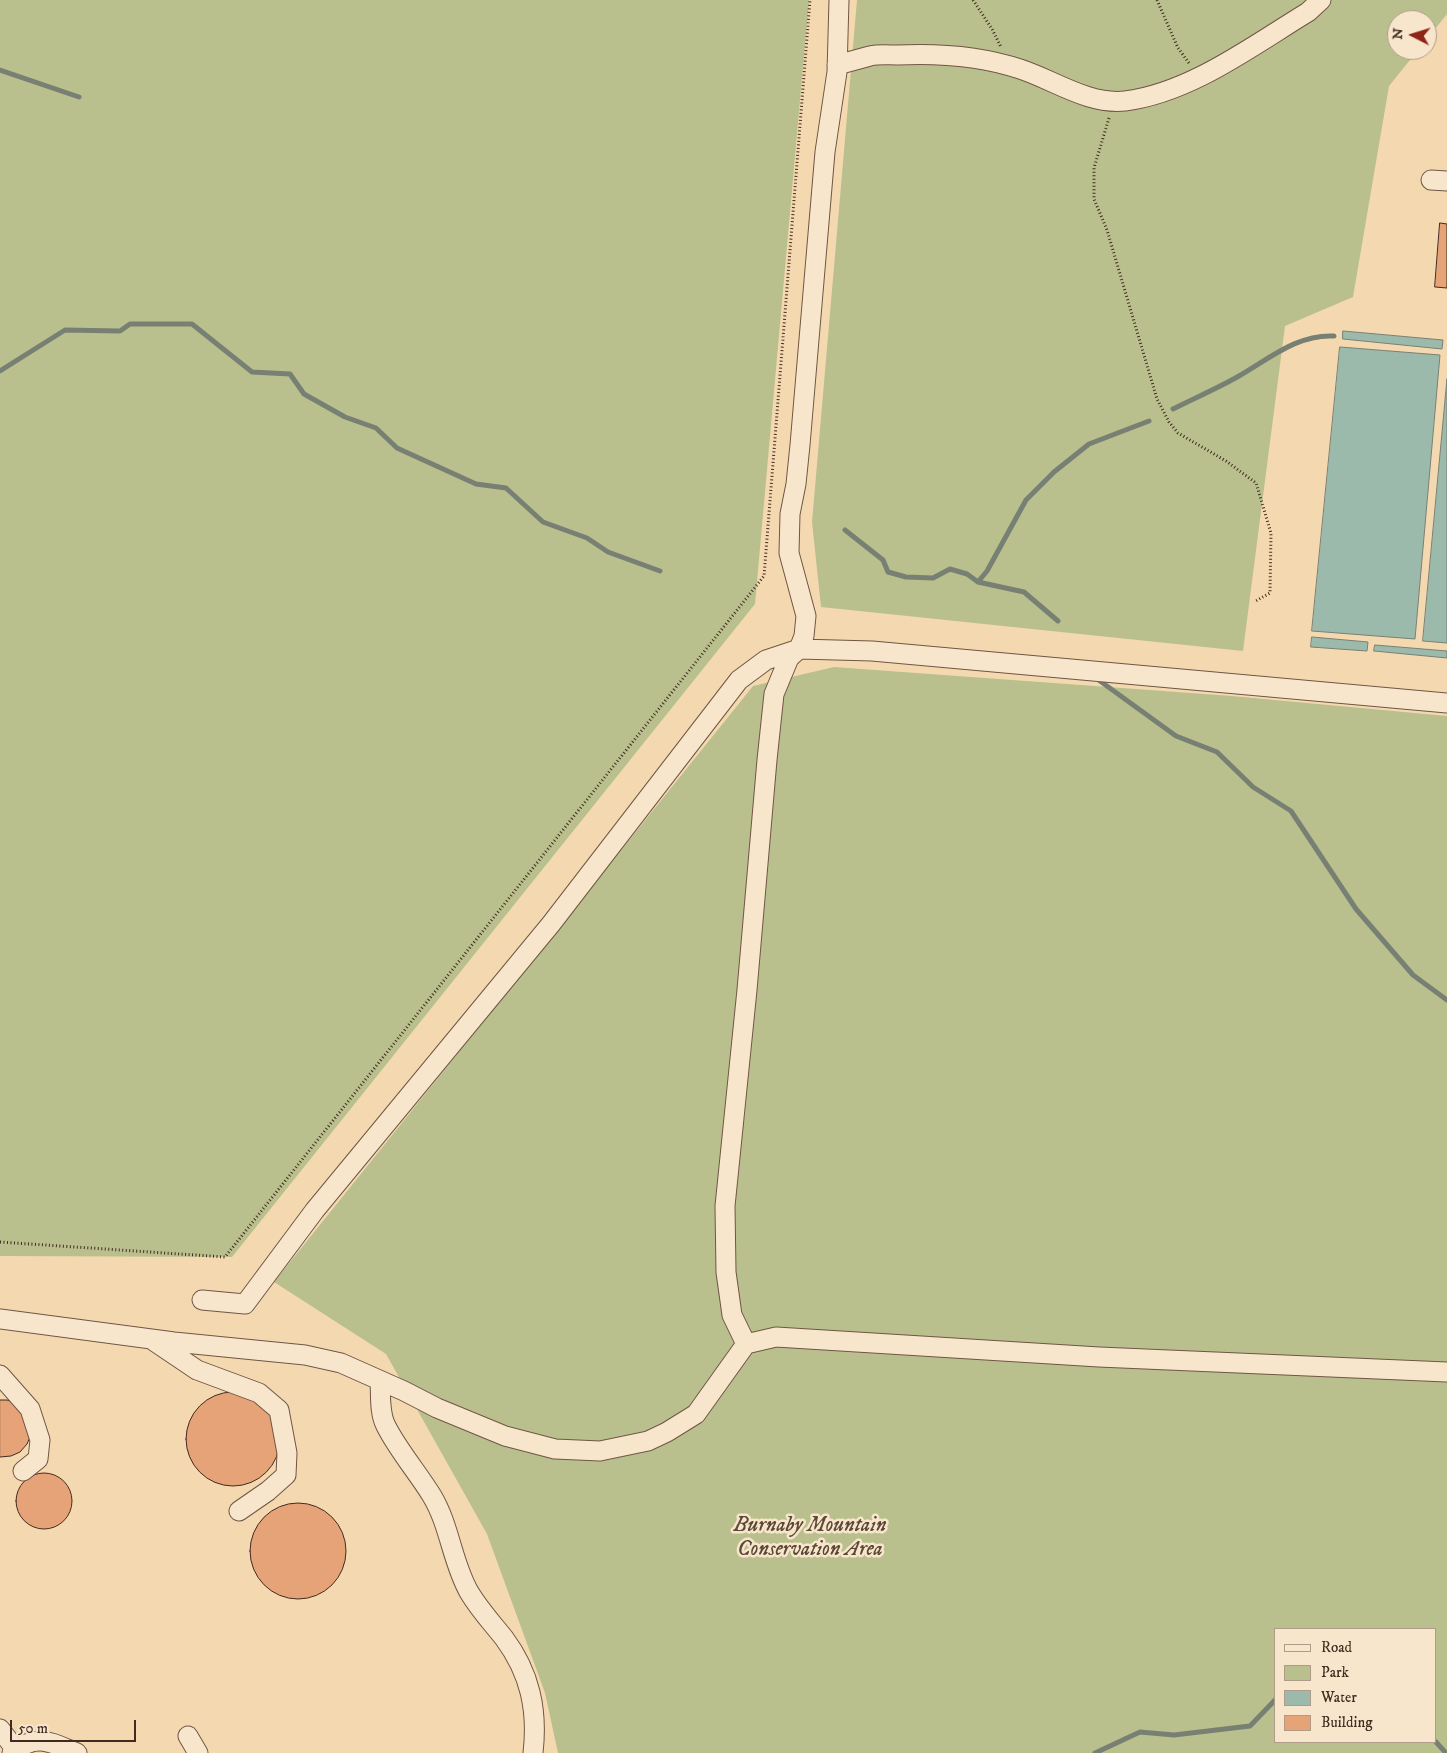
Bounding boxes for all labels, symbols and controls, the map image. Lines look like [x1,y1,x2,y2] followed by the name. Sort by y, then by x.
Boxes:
[1387,10,1437,60] north arrow
[1389,27,1408,40] text: N
[734,1514,886,1564] park label: Burnaby Mountain Conservation Area
[1274,1628,1437,1743] legend
[1321,1638,1352,1657] text: Road
[1321,1663,1349,1682] text: Park
[1321,1688,1357,1707] text: Water
[12,1710,139,1742] scale bar
[1321,1713,1373,1732] text: Building
[18,1719,48,1738] text: 50 m

